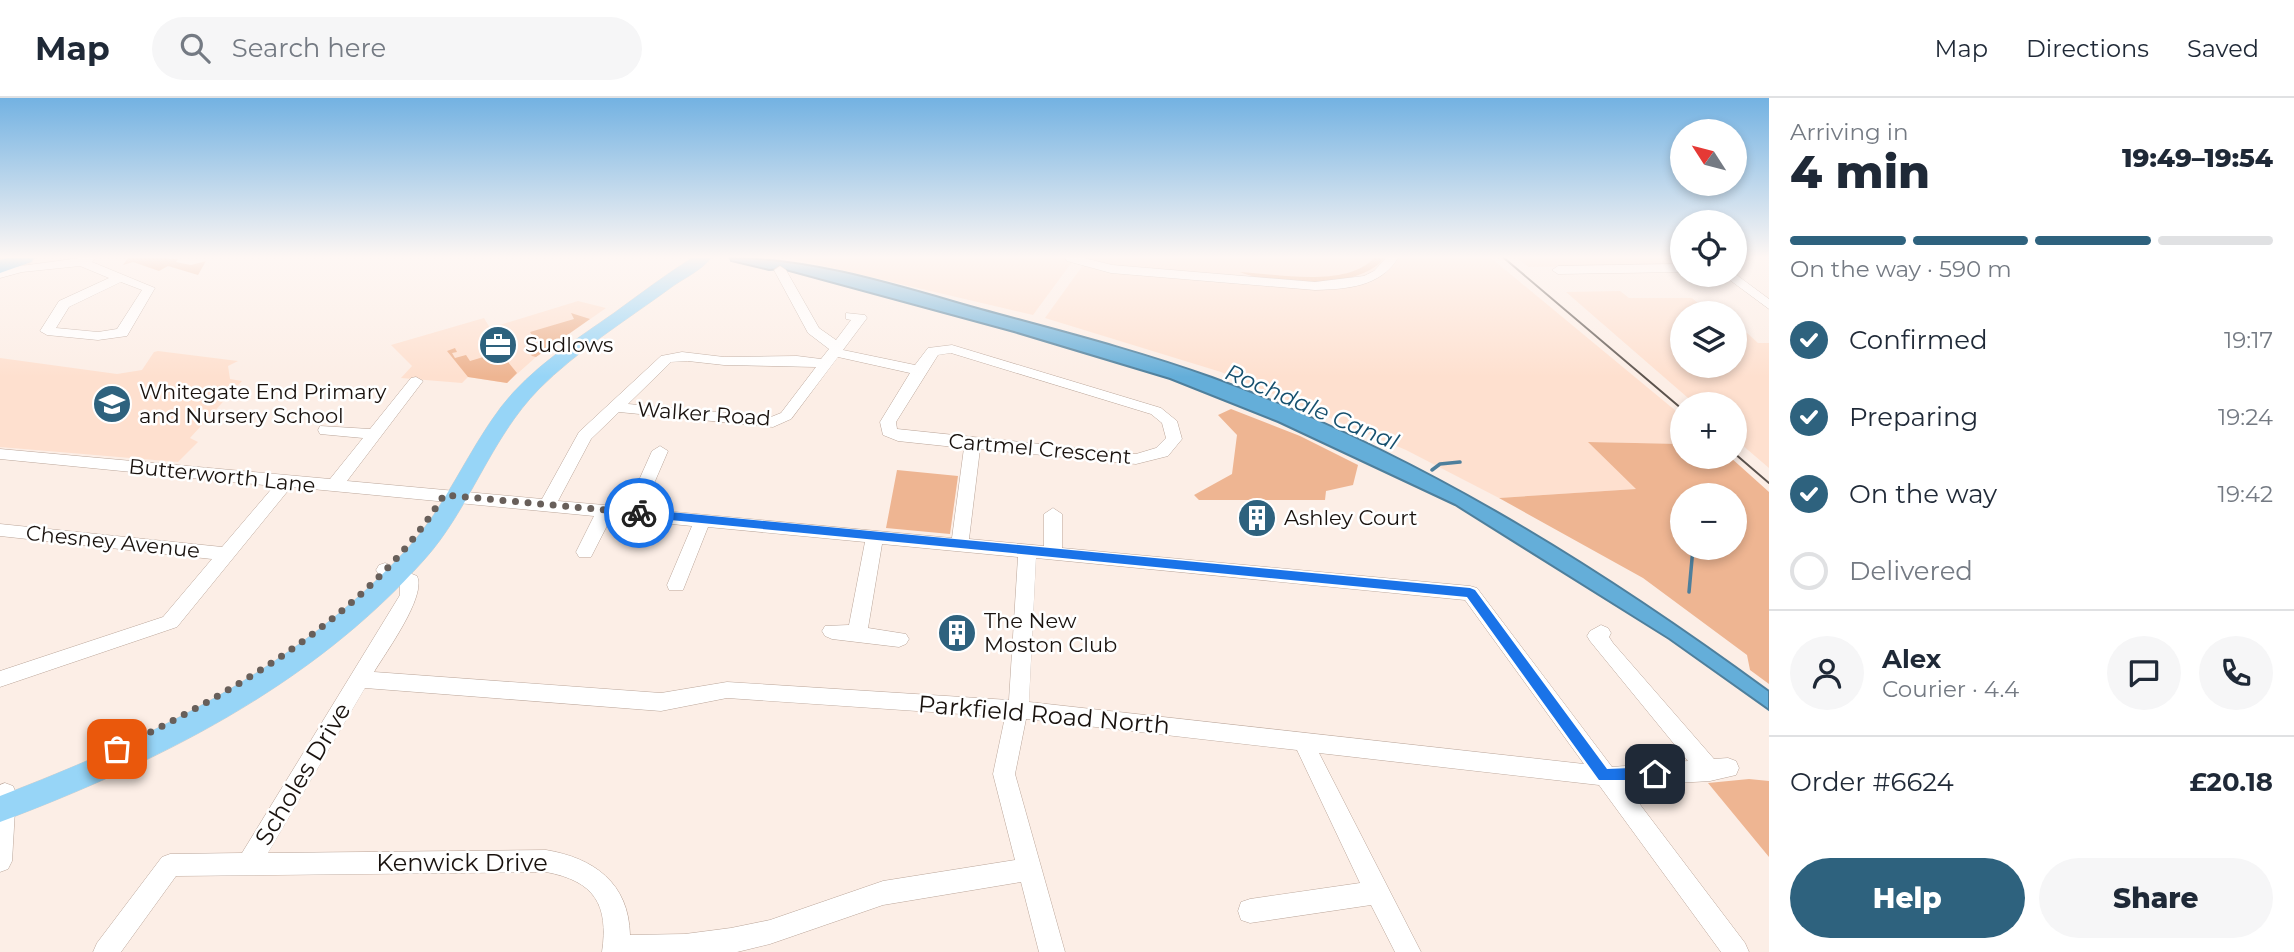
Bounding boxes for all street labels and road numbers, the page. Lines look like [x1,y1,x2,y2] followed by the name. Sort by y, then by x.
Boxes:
[636,396,772,431] street label: Walker Road
[948,428,1133,469] street label: Cartmel Crescent
[127,453,317,498] street label: Butterworth Lane
[25,520,201,563] street label: Chesney Avenue
[917,689,1171,740] street label: Parkfield Road North
[249,697,357,850] street label: Scholes Drive
[376,848,548,877] street label: Kenwick Drive

